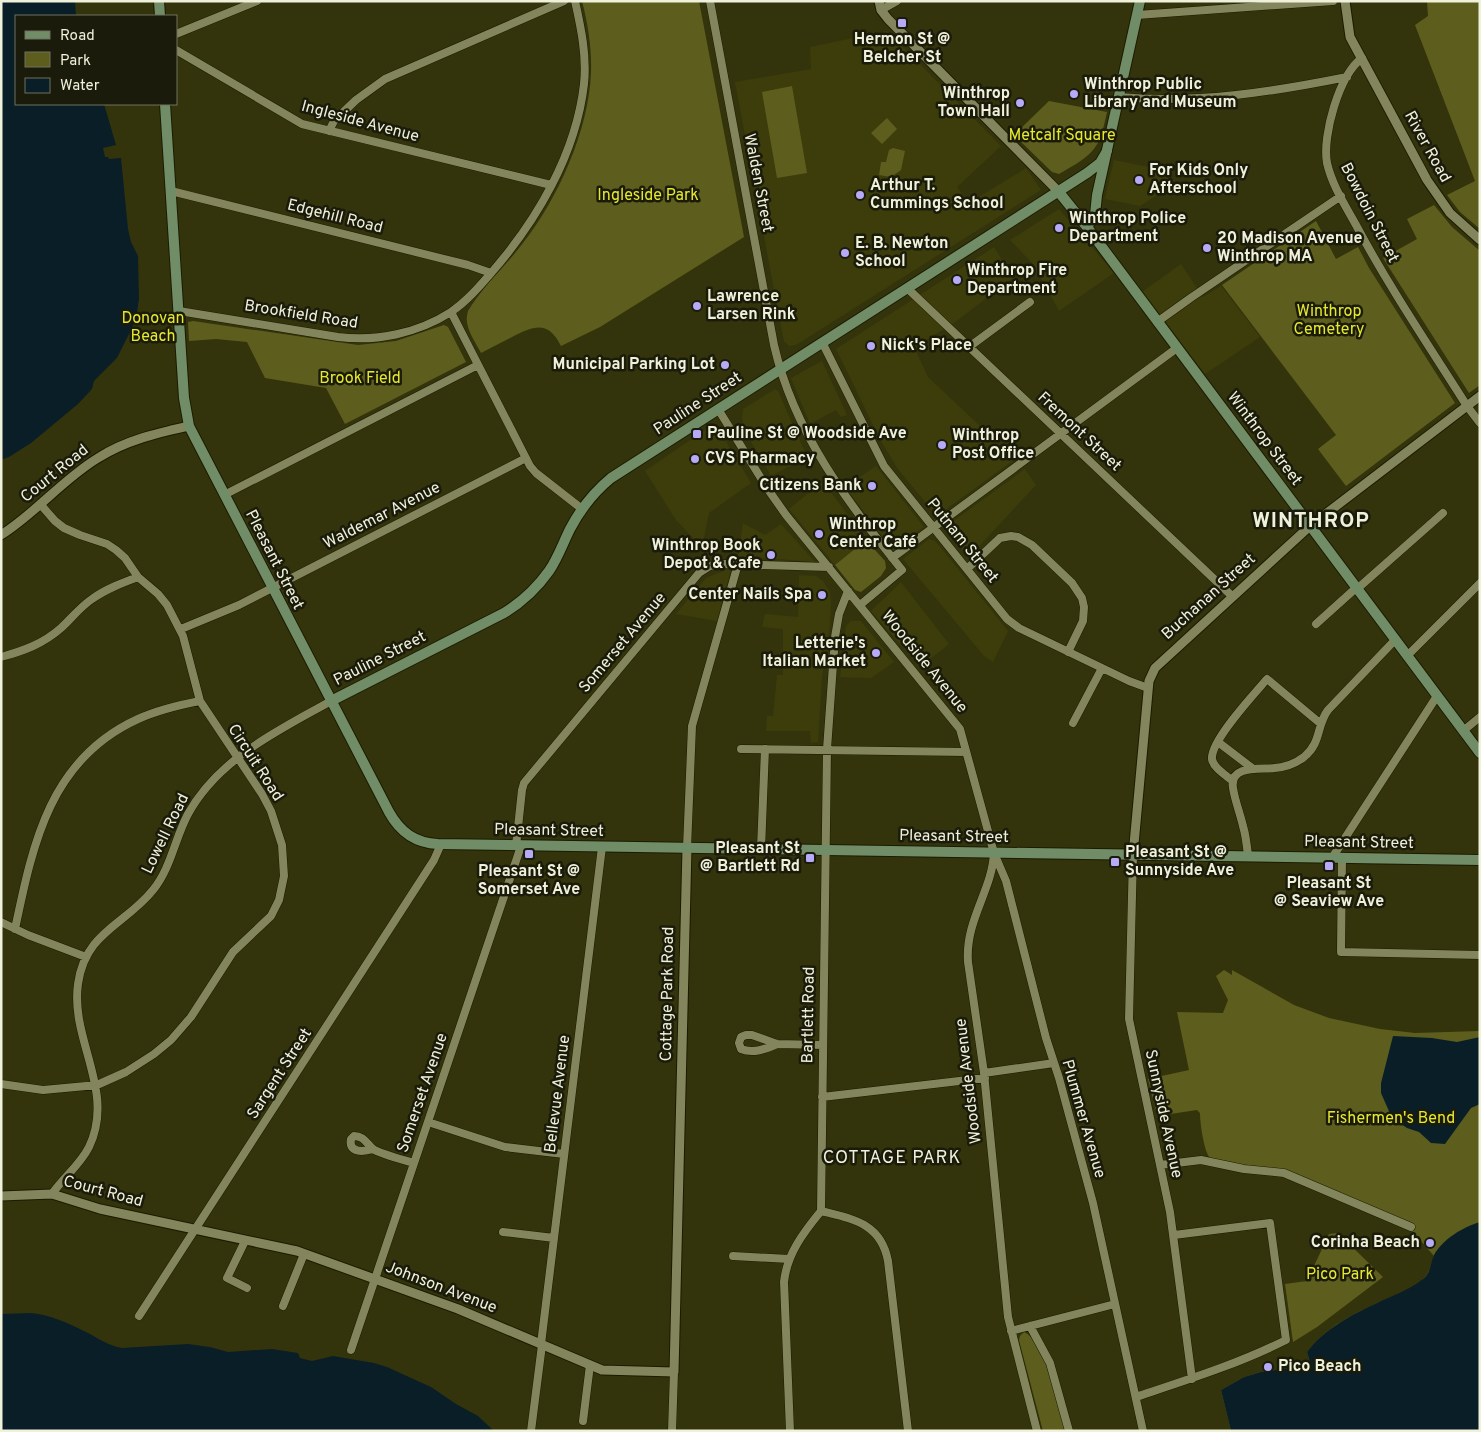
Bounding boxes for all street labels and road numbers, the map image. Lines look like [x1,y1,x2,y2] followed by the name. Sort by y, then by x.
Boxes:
[299,97,421,147] street label: Ingleside Avenue
[1399,108,1455,186] street label: River Road
[739,132,777,234] street label: Walden Street
[1335,160,1403,266] street label: Bowdoin Street
[285,195,385,239] street label: Edgehill Road
[243,296,359,334] street label: Brookfield Road
[650,368,746,440] street label: Pauline Street
[1033,388,1125,476] street label: Fremont Street
[1222,388,1306,490] street label: Winthrop Street
[17,440,93,508] street label: Court Road
[320,478,444,554] street label: Waldemar Avenue
[922,495,1002,587] street label: Putnam Street
[240,507,308,613] street label: Pleasant Street
[1158,550,1260,644] street label: Buchanan Street
[575,589,671,697] street label: Somerset Avenue
[876,607,972,717] street label: Woodside Avenue
[330,627,430,691] street label: Pauline Street
[223,721,287,805] street label: Circuit Road
[138,791,194,877] street label: Lowell Road
[494,820,604,842] street label: Pleasant Street
[899,826,1009,848] street label: Pleasant Street
[1304,832,1414,854] street label: Pleasant Street
[657,926,679,1062] street label: Cottage Park Road
[798,966,820,1064] street label: Bartlett Road
[951,1017,987,1145] street label: Woodside Avenue
[243,1025,317,1123] street label: Sargent Street
[393,1031,453,1155] street label: Somerset Avenue
[541,1034,575,1154] street label: Bellevue Avenue
[1140,1048,1186,1180] street label: Sunnyside Avenue
[1056,1057,1110,1181] street label: Plummer Avenue
[61,1172,145,1212] street label: Court Road
[382,1258,500,1318] street label: Johnson Avenue

